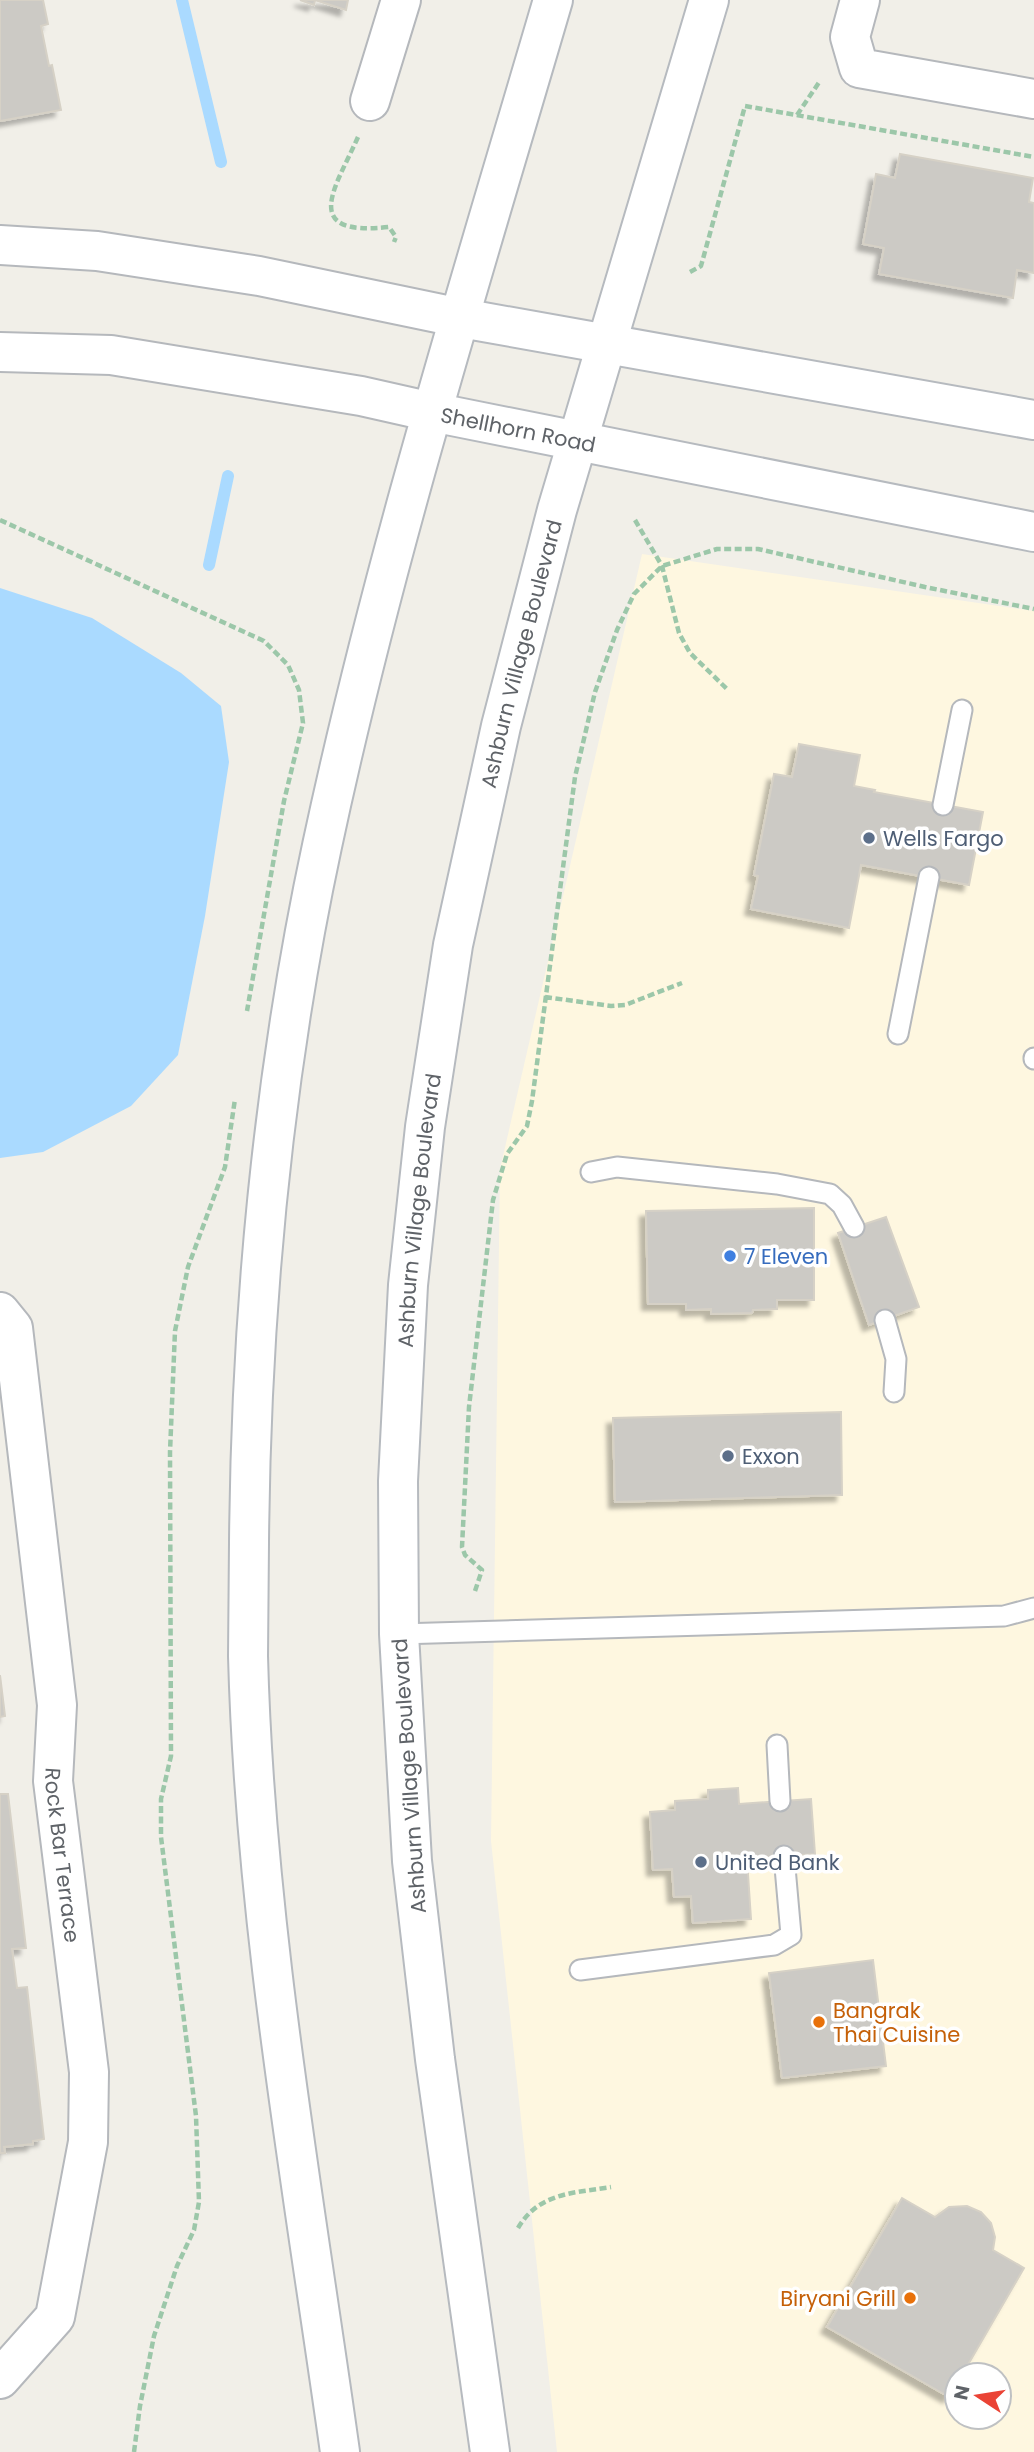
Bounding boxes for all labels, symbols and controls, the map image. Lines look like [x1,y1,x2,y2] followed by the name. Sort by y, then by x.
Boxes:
[438,400,598,459] street label: Shellhorn Road
[473,516,568,791] street label: Ashburn Village Boulevard
[883,824,1004,853] place label: Wells Fargo
[861,830,877,846] marker: Wells Fargo
[390,1071,448,1348] street label: Ashburn Village Boulevard
[744,1242,828,1271] place label: 7 Eleven
[722,1248,738,1264] marker: 7 Eleven
[742,1442,800,1471] place label: Exxon
[720,1448,736,1464] marker: Exxon
[385,1637,433,1915] street label: Ashburn Village Boulevard
[39,1767,87,1944] street label: Rock Bar Terrace
[715,1848,840,1877] place label: United Bank
[693,1854,709,1870] marker: United Bank
[833,1996,960,2049] place label: Bangrak Thai Cuisine
[811,2014,827,2030] marker: Bangrak Thai Cuisine
[780,2284,896,2313] place label: Biryani Grill
[902,2290,918,2306] marker: Biryani Grill
[943,2361,1013,2431] north arrow
[947,2383,977,2402] text: N

